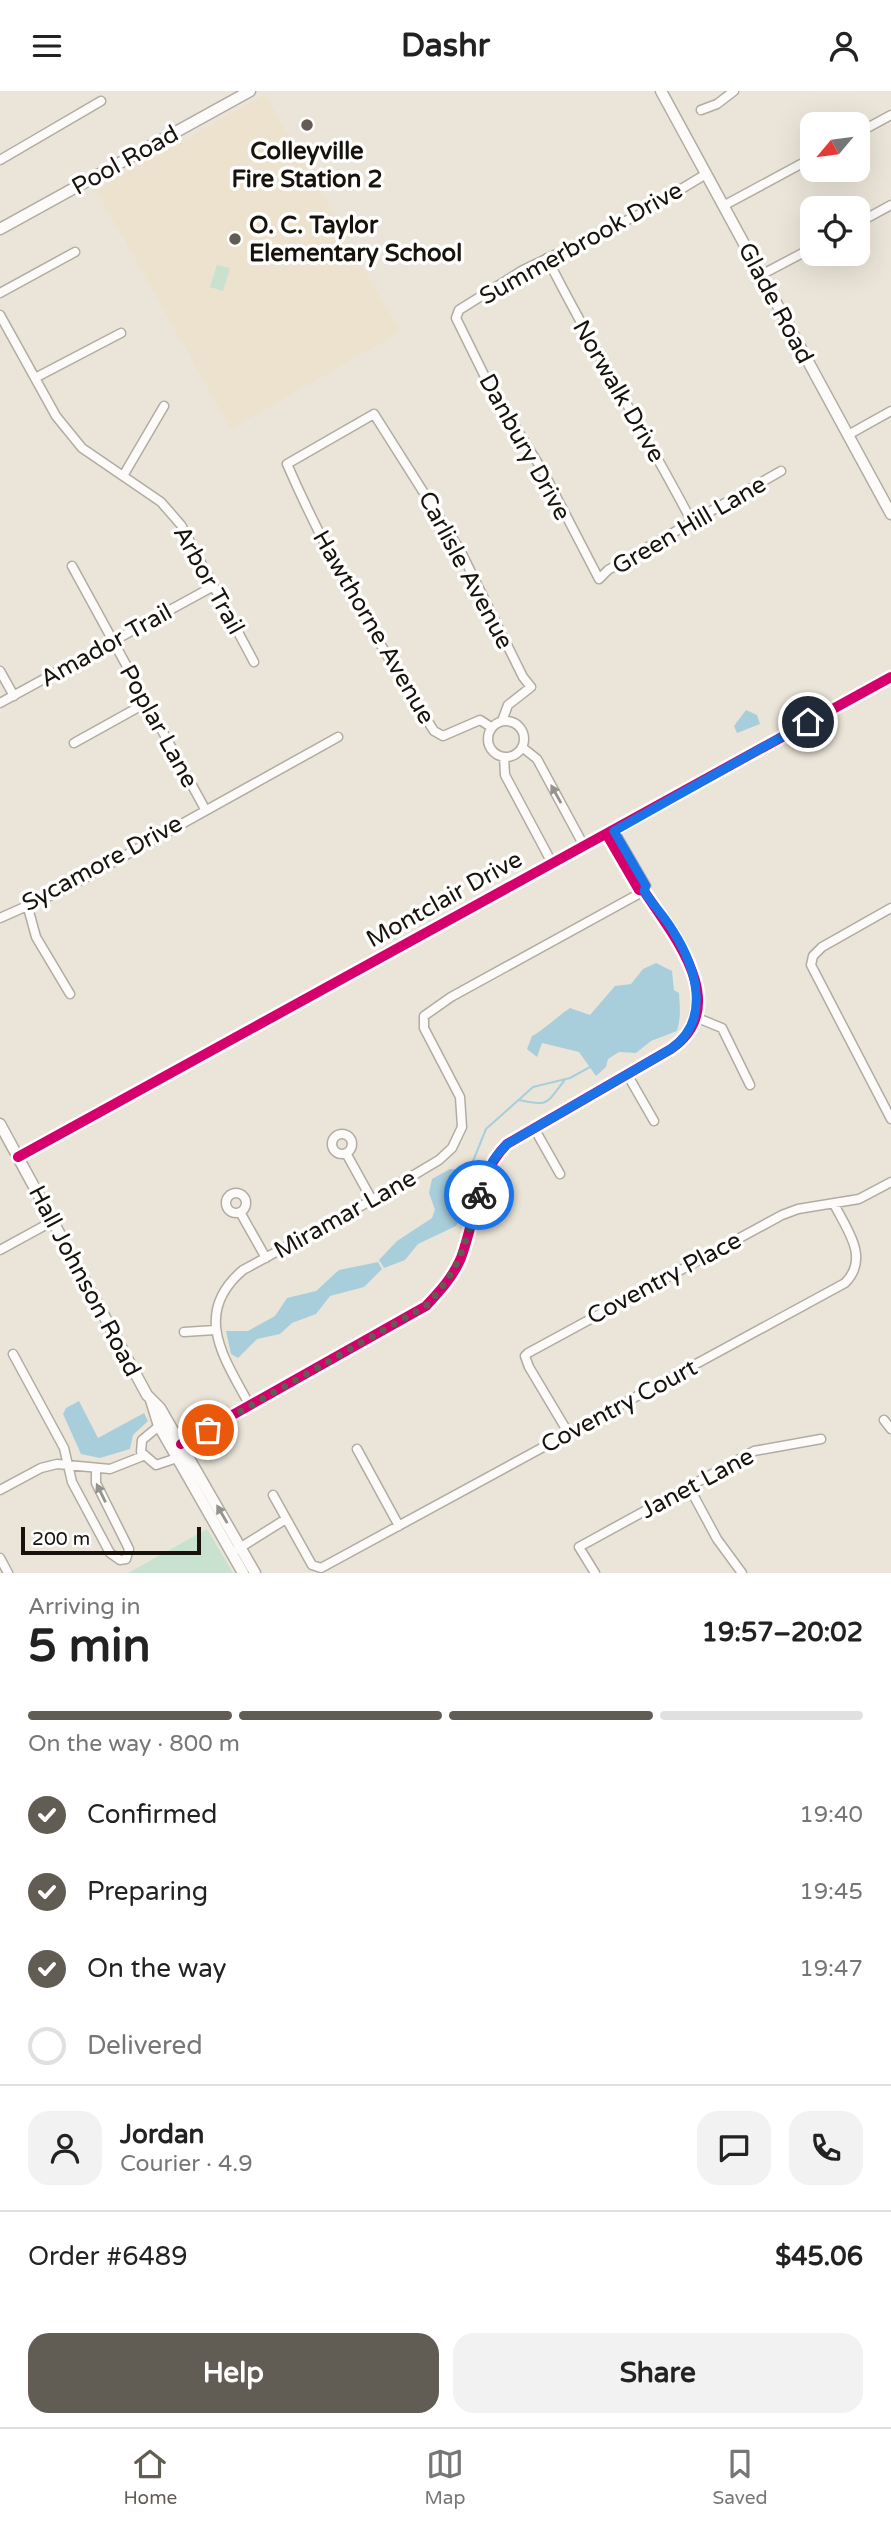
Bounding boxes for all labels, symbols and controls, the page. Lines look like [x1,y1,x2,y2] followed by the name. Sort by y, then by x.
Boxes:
[28,27,66,65] icon: menu
[401,27,490,65] text: Dashr
[825,27,863,65] icon: person
[800,112,870,182] north arrow
[800,112,870,266] map controls
[299,117,315,133] marker: Colleyville Fire Station 2
[67,119,184,202] street label: Pool Road
[231,137,383,194] place label: Colleyville Fire Station 2
[475,176,688,311] street label: Summerbrook Drive
[800,196,870,266] button: locate
[249,211,462,268] place label: O. C. Taylor Elementary School
[227,231,243,247] marker: O. C. Taylor Elementary School
[732,238,820,369] street label: Glade Road
[566,315,671,468] street label: Norwalk Drive
[472,369,577,526] street label: Danbury Drive
[607,470,771,581] street label: Green Hill Lane
[412,486,519,654] street label: Carlisle Avenue
[167,521,250,640] street label: Arbor Trail
[306,525,441,729] street label: Hawthorne Avenue
[35,597,177,694] street label: Amador Trail
[113,660,204,793] street label: Poplar Lane
[778,692,838,752] pin
[789,703,827,741] icon: home
[550,784,562,804] one-way arrow
[17,809,187,918] street label: Sycamore Drive
[361,845,527,954] street label: Montclair Drive
[444,1160,514,1230] courier
[269,1163,421,1265] street label: Miramar Lane
[460,1176,498,1214] icon: bike
[22,1181,147,1382] street label: Hall Johnson Road
[582,1226,746,1331] street label: Coventry Place
[536,1353,702,1460] street label: Coventry Court
[178,1400,238,1460] pin
[189,1411,227,1449] icon: bag
[636,1442,759,1525] street label: Janet Lane
[95,1483,107,1503] one-way arrow
[216,1504,228,1523] one-way arrow
[21,1524,201,1556] scale bar
[32,1528,90,1550] text: 200 m
[28,1593,141,1621] text: Arriving in
[702,1617,863,1648] text: 19:57–20:02
[28,1619,151,1674] text: 5 min
[28,1730,240,1758] text: On the way · 800 m
[28,1796,66,1834] icon: check
[87,1799,217,1830] text: Confirmed
[799,1801,863,1829] text: 19:40
[28,1873,66,1911] icon: check
[87,1876,208,1907] text: Preparing
[799,1878,863,1906] text: 19:45
[28,1950,66,1988] icon: check
[87,1953,227,1984] text: On the way
[799,1955,863,1983] text: 19:47
[87,2030,203,2061] text: Delivered
[28,2111,102,2185] button: person
[697,2111,771,2185] button: chat
[789,2111,863,2185] button: phone
[120,2119,204,2150] text: Jordan
[120,2150,253,2178] text: Courier · 4.9
[28,2241,188,2272] text: Order #6489
[775,2241,863,2272] text: $45.06
[28,2333,439,2413] button: Help
[453,2333,863,2413] button: Share
[124,2445,177,2509] tab: Home
[424,2445,465,2509] tab: Map
[713,2445,767,2509] tab: Saved

